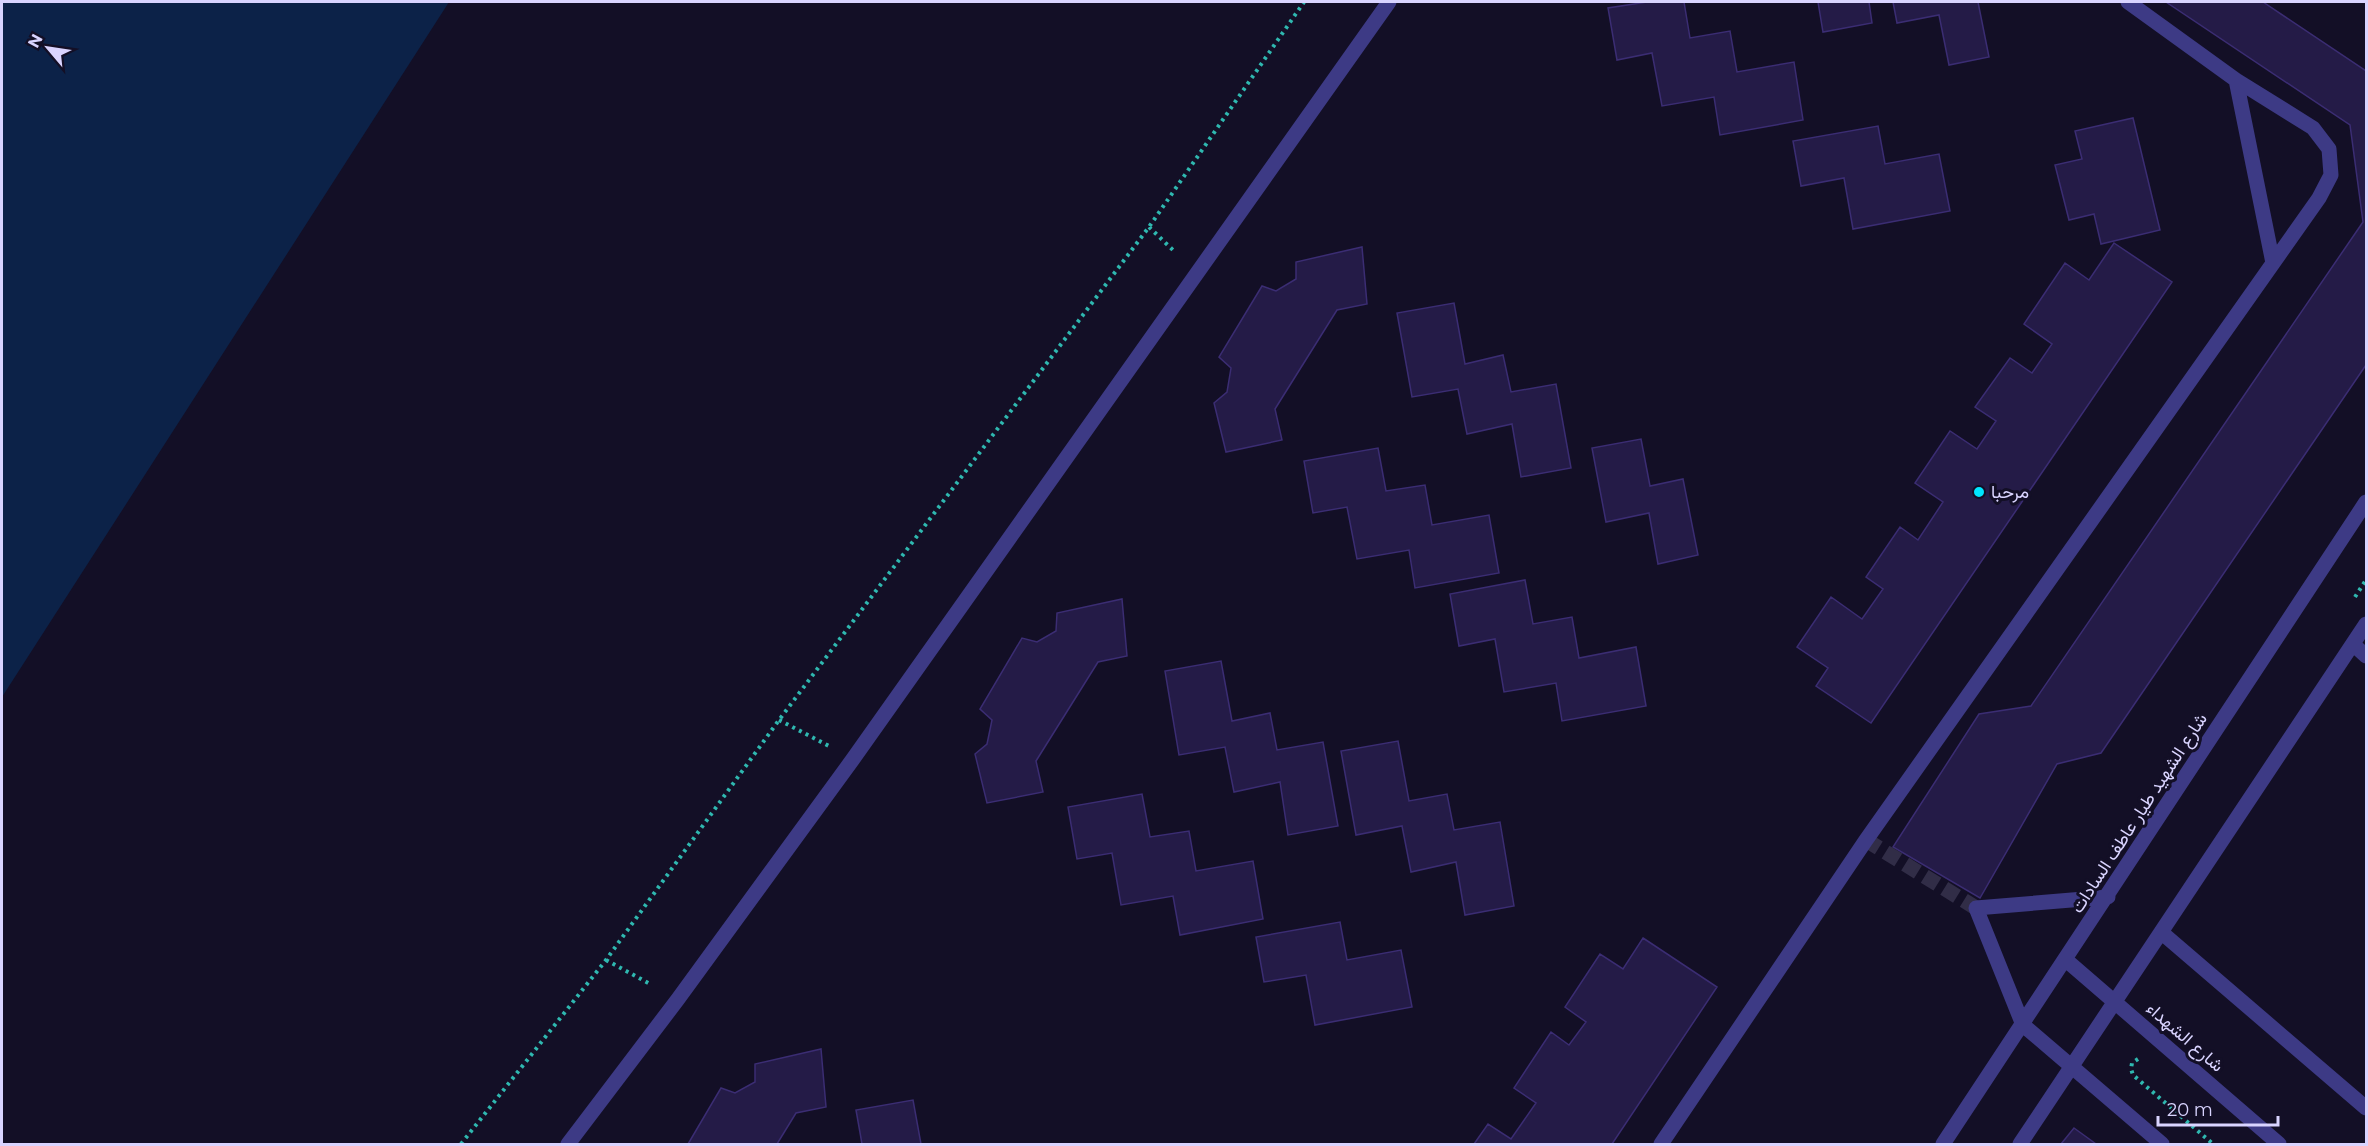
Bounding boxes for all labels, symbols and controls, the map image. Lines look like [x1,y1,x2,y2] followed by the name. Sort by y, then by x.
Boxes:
[18,18,78,78] north arrow
[24,31,47,51] text: N
[1991,481,2029,503] place label: مرحبا
[1972,485,1986,499] marker: مرحبا
[2066,709,2213,918] street label: شارع الشهيد طيار عاطف السادات
[2141,997,2228,1077] street label: شارع الشهداء
[2158,1089,2278,1127] scale bar
[2167,1099,2213,1121] text: 20 m

